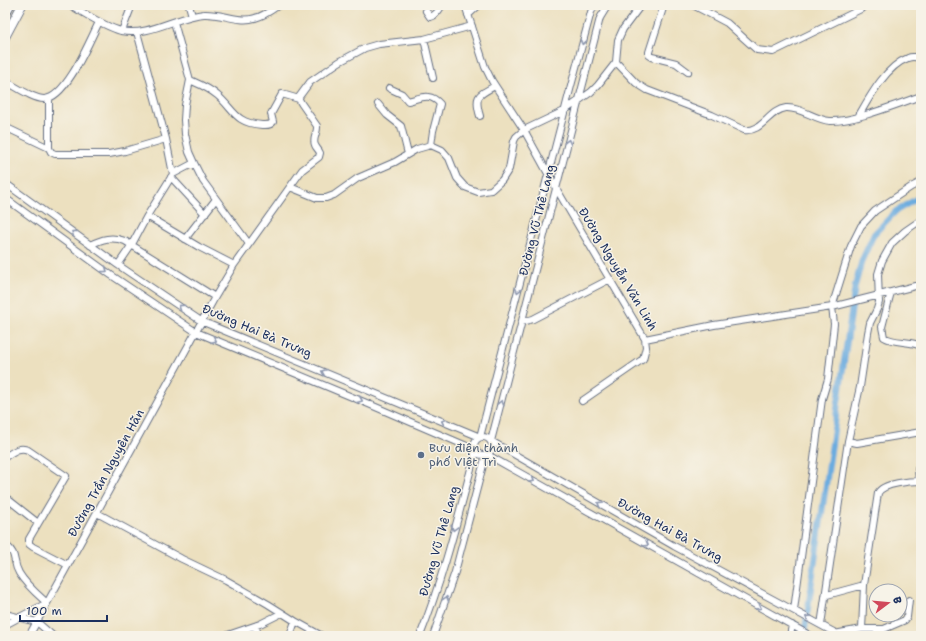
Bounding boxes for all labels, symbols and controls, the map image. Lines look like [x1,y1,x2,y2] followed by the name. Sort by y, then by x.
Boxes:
[579,38,588,45] one-way arrow
[563,139,572,146] one-way arrow
[515,163,559,277] street label: Đường Vũ Thê Lang
[575,205,661,333] street label: Đường Nguyễn Văn Linh
[71,230,78,238] one-way arrow
[100,265,107,272] one-way arrow
[515,287,523,293] one-way arrow
[200,301,314,361] street label: Đường Hai Bà Trưng
[178,304,185,312] one-way arrow
[210,335,217,343] one-way arrow
[321,369,328,377] one-way arrow
[356,395,363,403] one-way arrow
[496,400,504,407] one-way arrow
[64,406,148,540] street label: Đường Trần Nguyên Hãn
[441,419,448,427] one-way arrow
[429,440,518,470] place label: Bưu điện thành phố Việt Trì
[416,450,426,460] marker: Bưu điện thành phố Việt Trì
[528,476,536,483] one-way arrow
[416,484,462,598] street label: Đường Vũ Thê Lang
[615,494,725,566] street label: Đường Hai Bà Trưng
[597,501,604,508] one-way arrow
[450,525,459,532] one-way arrow
[642,539,649,547] one-way arrow
[868,583,908,623] north arrow
[889,595,905,606] text: B
[441,596,450,603] one-way arrow
[20,597,107,623] scale bar
[26,603,62,619] text: 100 m
[755,603,762,610] one-way arrow
[804,615,812,623] one-way arrow

